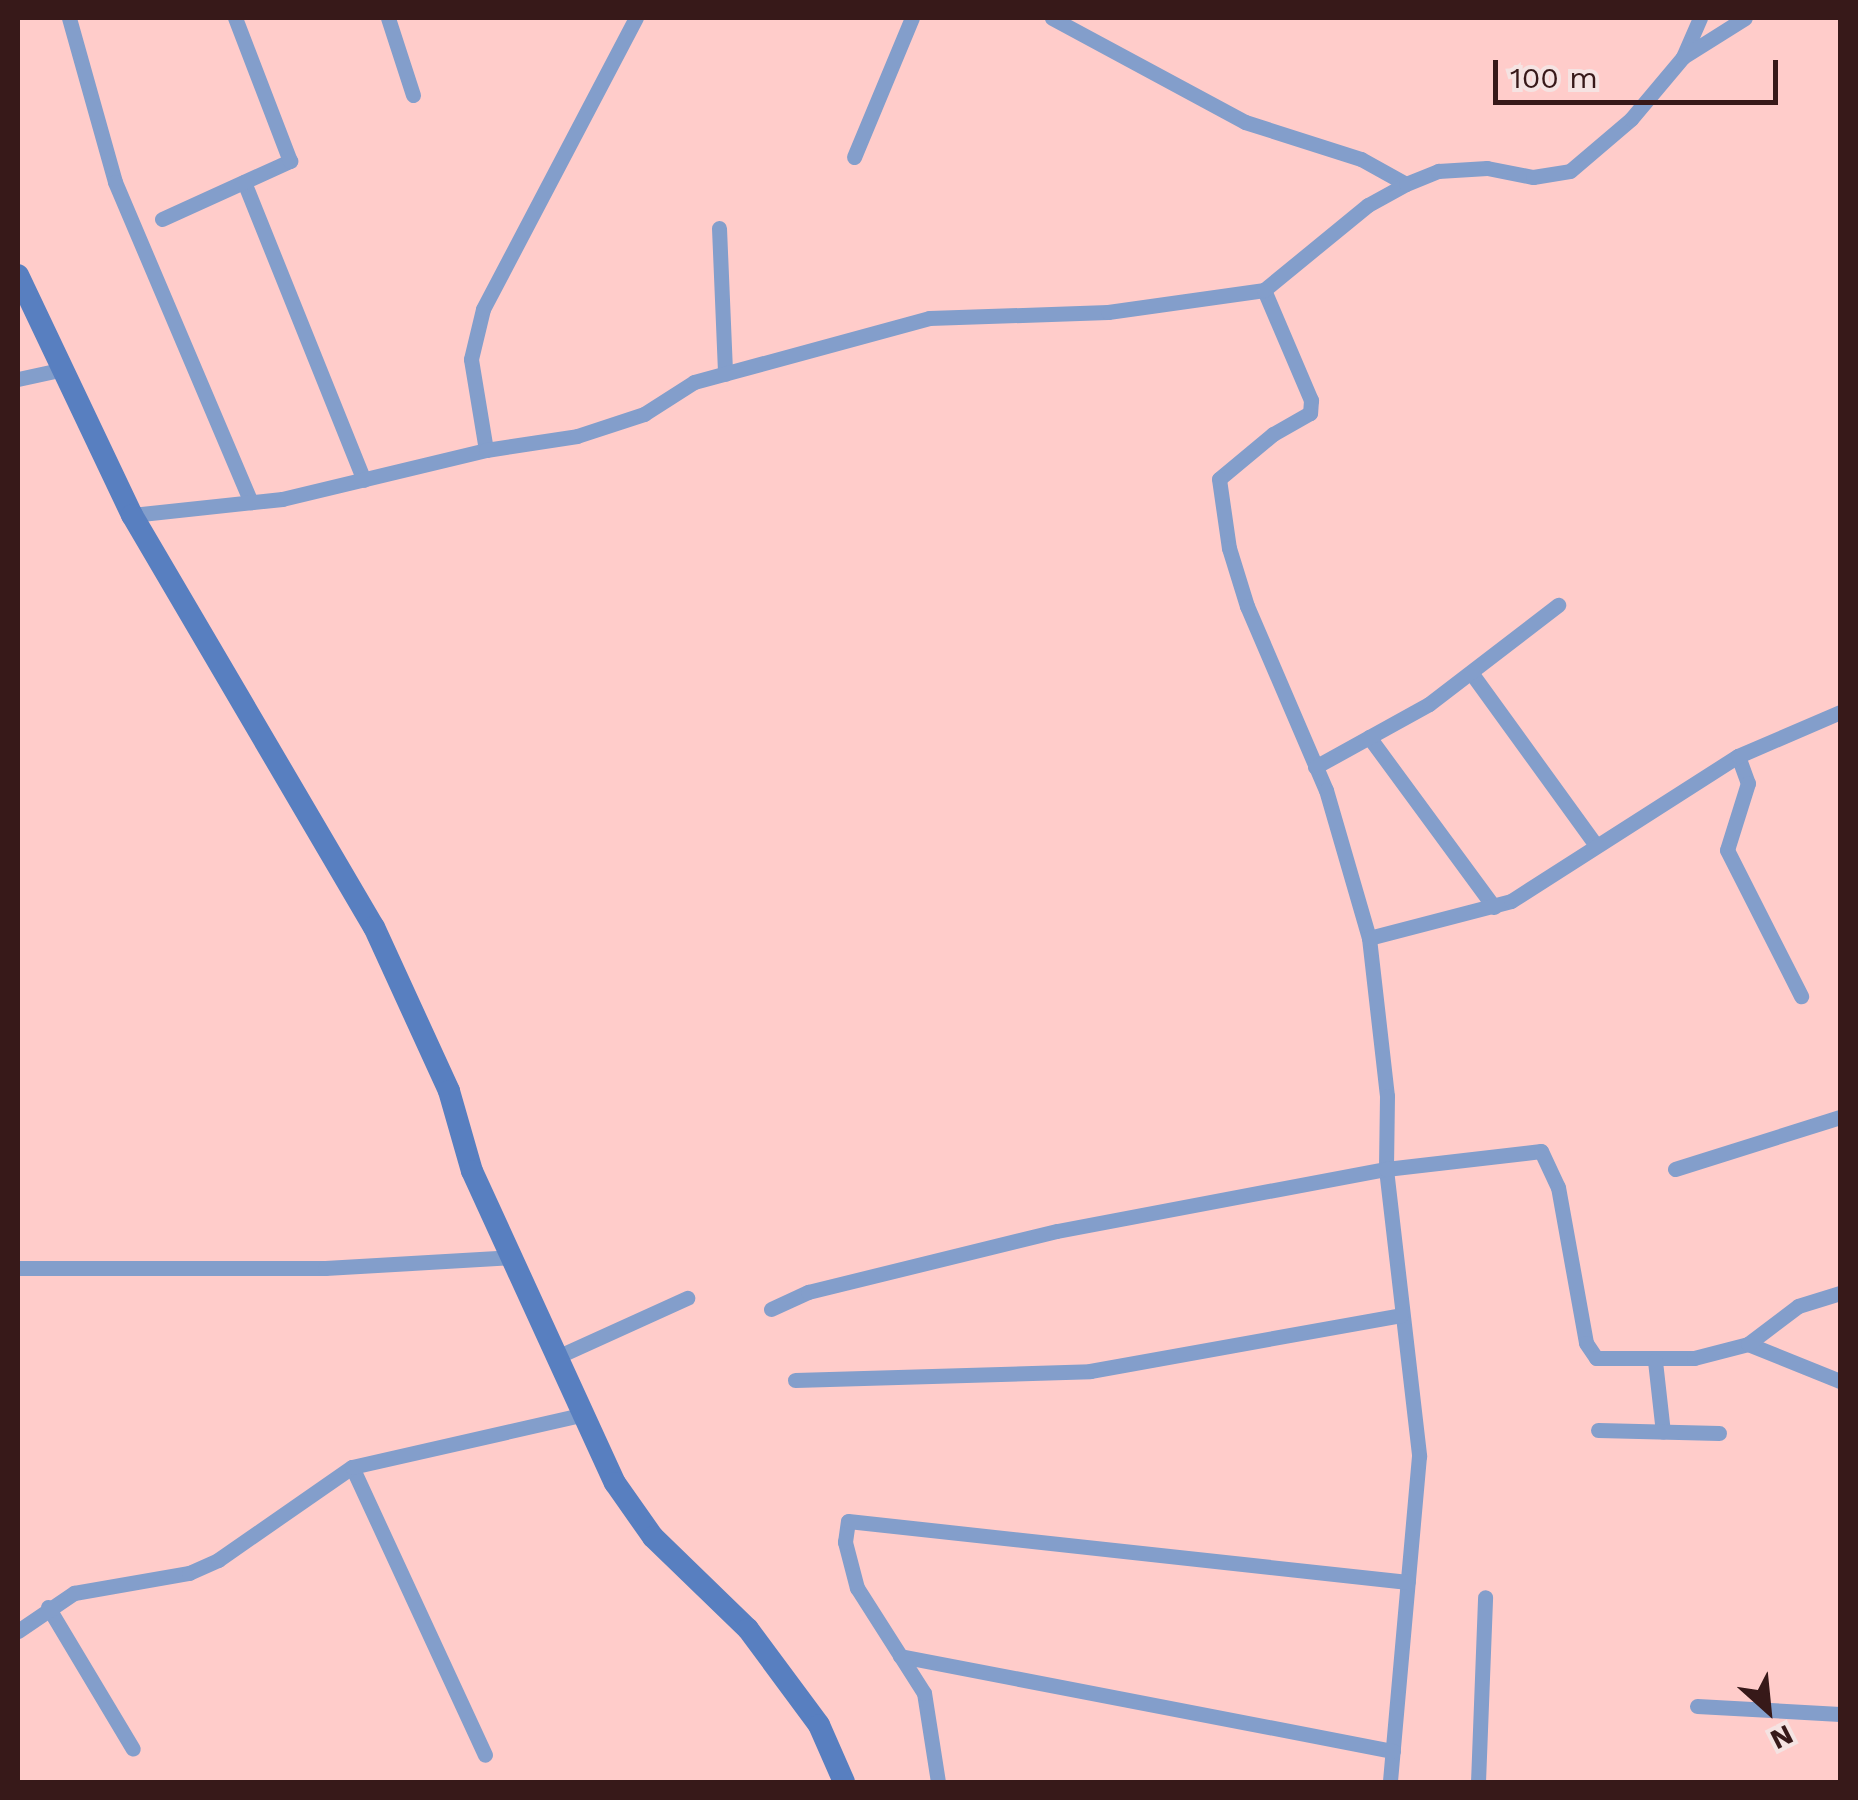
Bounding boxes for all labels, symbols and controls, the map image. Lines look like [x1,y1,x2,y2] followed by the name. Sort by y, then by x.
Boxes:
[1498,40,1783,102] scale bar
[1510,60,1598,95] text: 100 m
[1718,1660,1818,1760] north arrow
[1765,1718,1799,1757] text: N

